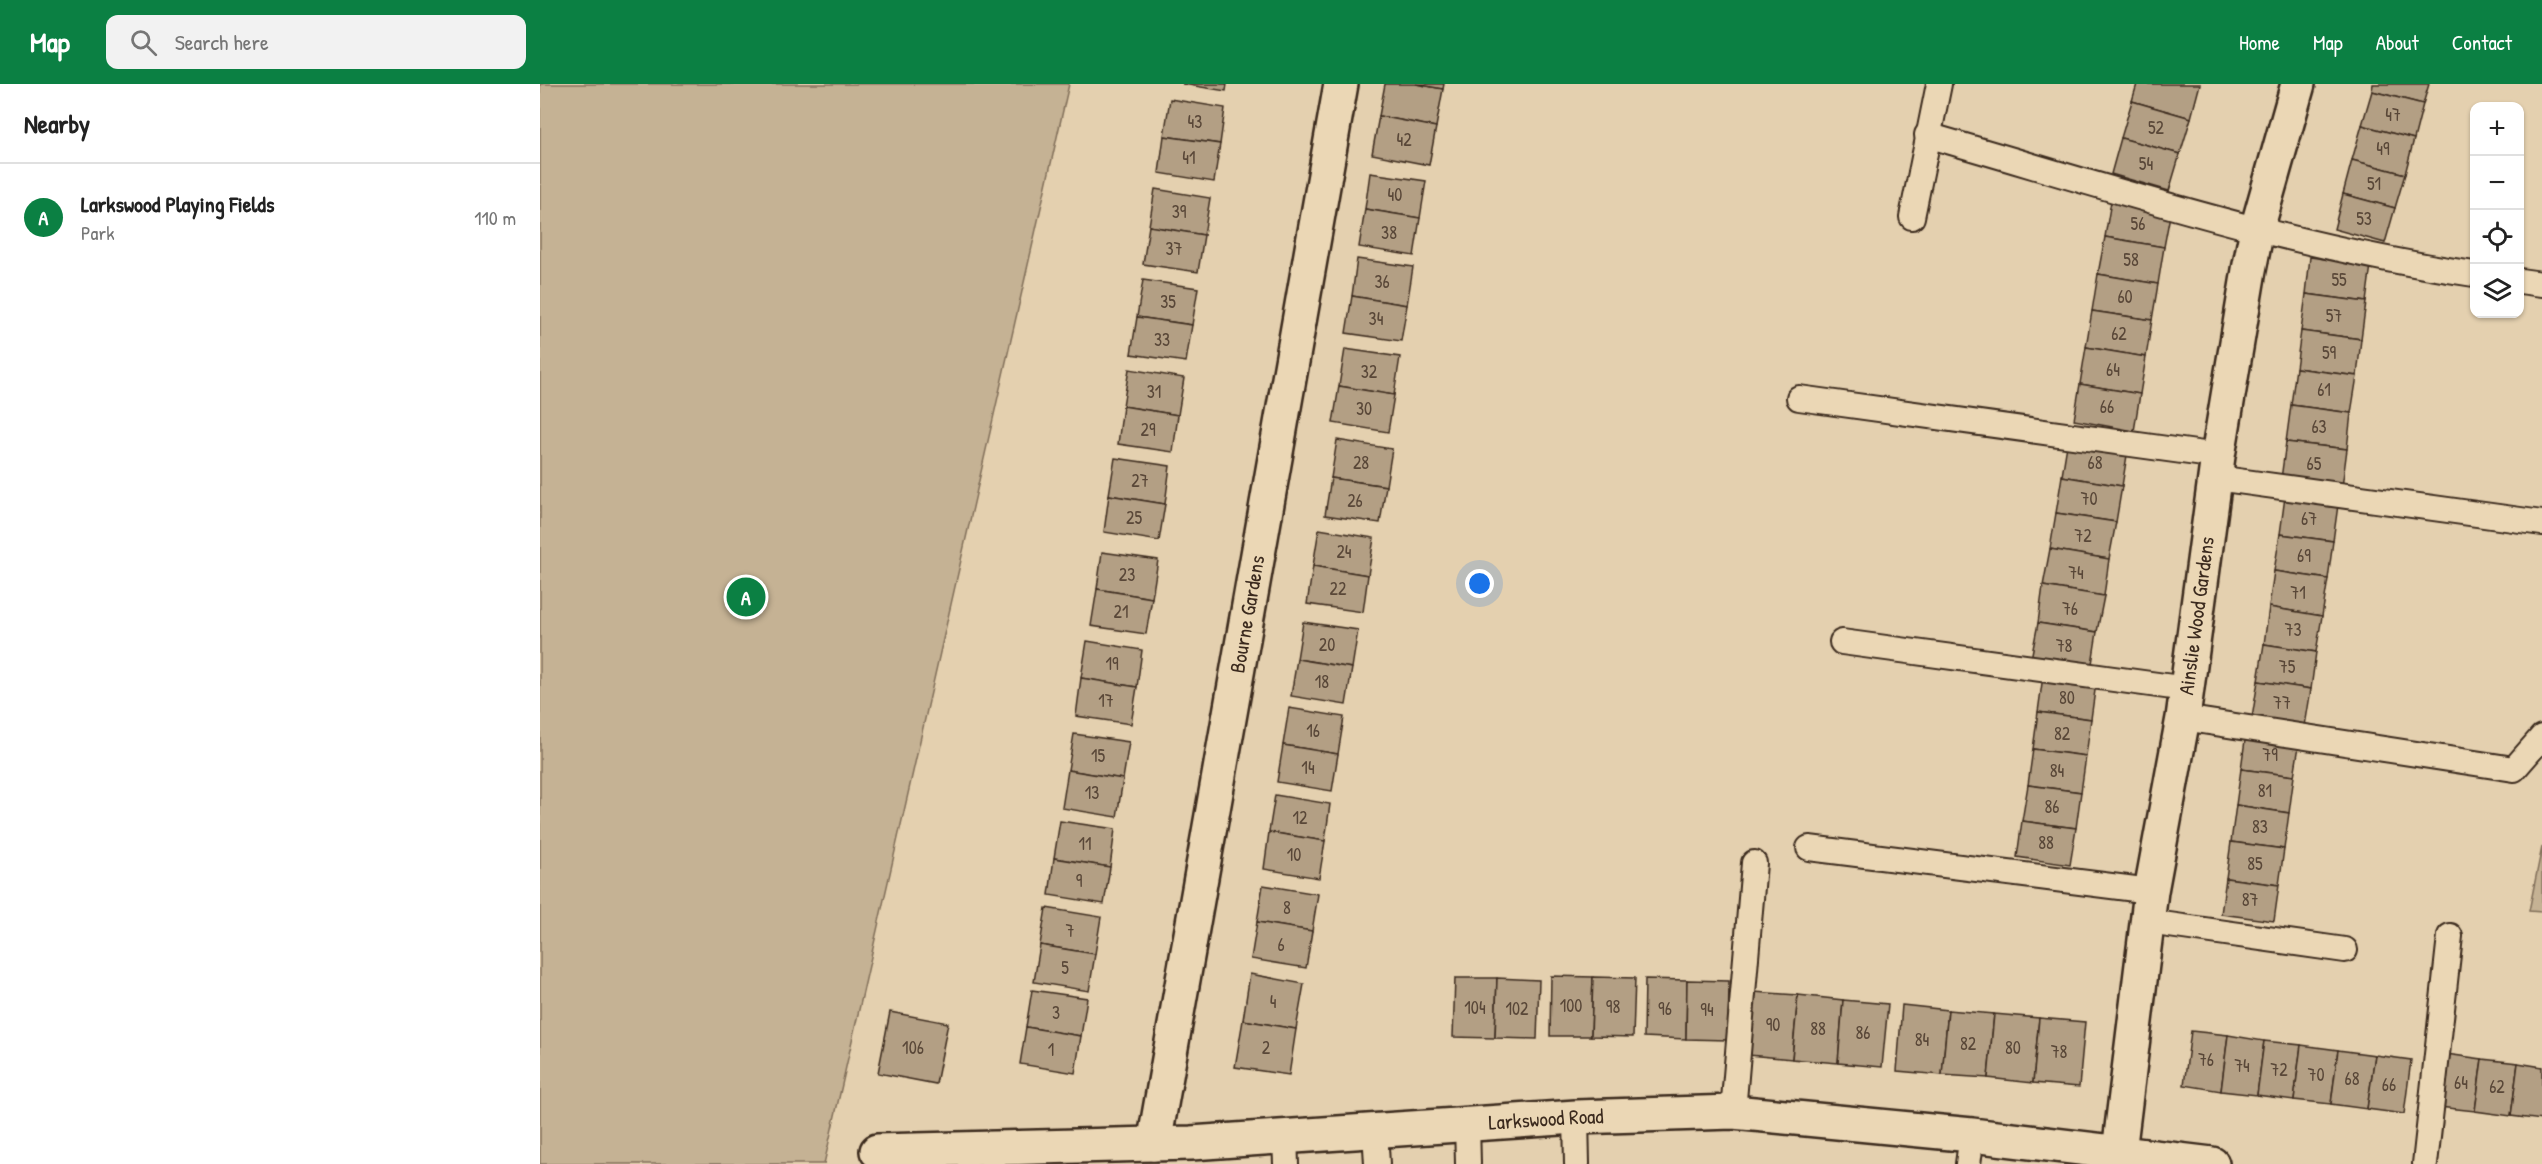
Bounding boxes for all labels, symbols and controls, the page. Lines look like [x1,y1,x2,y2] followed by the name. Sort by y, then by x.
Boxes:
[106,15,526,69] search box
[30,23,70,61] text: Map
[127,26,160,59] icon: search
[175,27,269,57] text: Search here
[2239,28,2280,57] text: Home
[2313,28,2343,57] text: Map
[2376,28,2419,57] text: About
[2452,28,2512,57] text: Contact
[2385,102,2401,127] house number: 47
[2470,102,2524,318] map controls
[2470,102,2524,156] button: +
[24,106,90,141] text: Nearby
[1188,109,1202,134] house number: 43
[2148,115,2165,140] house number: 52
[1396,127,1412,152] house number: 42
[2376,136,2390,161] house number: 49
[1182,145,1196,170] house number: 41
[2139,151,2153,176] house number: 54
[2470,156,2524,210] button: −
[2367,171,2381,196] house number: 51
[1388,182,1402,207] house number: 40
[81,189,274,219] text: Larkswood Playing Fields
[1172,199,1187,224] house number: 39
[39,204,48,231] text: A
[474,204,516,231] text: 110 m
[2356,206,2372,231] house number: 53
[2470,210,2524,264] button: locate
[2131,211,2145,236] house number: 56
[81,219,114,246] text: Park
[1381,220,1397,245] house number: 38
[1166,236,1183,261] house number: 37
[2123,247,2139,272] house number: 58
[2470,264,2524,318] button: layers
[2331,267,2347,292] house number: 55
[1374,269,1390,294] house number: 36
[2117,284,2133,309] house number: 60
[1160,289,1176,314] house number: 35
[2326,303,2342,328] house number: 57
[1369,306,1384,331] house number: 34
[2111,321,2127,346] house number: 62
[1154,327,1170,352] house number: 33
[2322,340,2336,365] house number: 59
[2106,357,2120,382] house number: 64
[1361,359,1378,384] house number: 32
[2317,377,2331,402] house number: 61
[1147,379,1161,404] house number: 31
[2100,394,2114,419] house number: 66
[1356,396,1372,421] house number: 30
[2311,414,2327,439] house number: 63
[1140,417,1156,442] house number: 29
[1353,450,1369,475] house number: 28
[2088,450,2103,475] house number: 68
[2307,451,2322,476] house number: 65
[1131,468,1149,493] house number: 27
[2081,486,2097,511] house number: 70
[1347,488,1363,513] house number: 26
[1126,505,1142,530] house number: 25
[2301,506,2317,531] house number: 67
[2074,523,2092,548] house number: 72
[2171,535,2221,697] street label: Ainslie Wood Gardens
[1336,539,1352,564] house number: 24
[2297,543,2311,568] house number: 69
[1222,553,1272,675] street label: Bourne Gardens
[2068,560,2084,585] house number: 74
[1119,562,1135,587] house number: 23
[1465,569,1494,598] your location
[726,574,766,620] pin: A
[1330,576,1347,601] house number: 22
[2290,580,2306,605] house number: 71
[2062,596,2078,621] house number: 76
[1114,599,1128,624] house number: 21
[2285,617,2301,642] house number: 73
[1319,632,1335,657] house number: 20
[2056,633,2073,658] house number: 78
[1105,651,1119,676] house number: 19
[2279,654,2296,679] house number: 75
[1315,669,1329,694] house number: 18
[2059,685,2075,710] house number: 80
[1098,688,1114,713] house number: 17
[2273,690,2291,715] house number: 77
[1306,718,1320,743] house number: 16
[2054,721,2071,746] house number: 82
[2262,742,2278,767] house number: 79
[1091,743,1105,768] house number: 15
[1301,755,1315,780] house number: 14
[2050,758,2065,783] house number: 84
[2258,778,2272,803] house number: 81
[1085,780,1099,805] house number: 13
[2045,794,2059,819] house number: 86
[1293,805,1308,830] house number: 12
[2252,814,2268,839] house number: 83
[2038,830,2054,855] house number: 88
[1078,831,1092,856] house number: 11
[1287,842,1301,867] house number: 10
[2247,851,2263,876] house number: 85
[1076,868,1083,893] house number: 9
[2242,887,2258,912] house number: 87
[1283,895,1291,920] house number: 8
[1066,918,1075,943] house number: 7
[1277,932,1285,957] house number: 6
[1061,955,1069,980] house number: 5
[1270,989,1277,1014] house number: 4
[1560,993,1582,1018] house number: 100
[1606,994,1620,1019] house number: 98
[1464,995,1486,1020] house number: 104
[1505,996,1529,1021] house number: 102
[1658,996,1672,1021] house number: 96
[1700,997,1714,1022] house number: 94
[1052,1000,1060,1025] house number: 3
[1766,1012,1780,1037] house number: 90
[1810,1016,1826,1041] house number: 88
[1856,1020,1870,1045] house number: 86
[1915,1027,1930,1052] house number: 84
[1960,1031,1977,1056] house number: 82
[902,1035,924,1060] house number: 106
[1262,1035,1271,1060] house number: 2
[2005,1035,2021,1060] house number: 80
[1048,1037,1054,1062] house number: 1
[2051,1039,2068,1064] house number: 78
[2198,1047,2214,1072] house number: 76
[2234,1053,2250,1078] house number: 74
[2270,1057,2288,1082] house number: 72
[2308,1062,2324,1087] house number: 70
[2345,1066,2360,1091] house number: 68
[2454,1070,2468,1095] house number: 64
[2382,1072,2396,1097] house number: 66
[2489,1074,2505,1099] house number: 62
[1488,1101,1604,1137] street label: Larkswood Road

